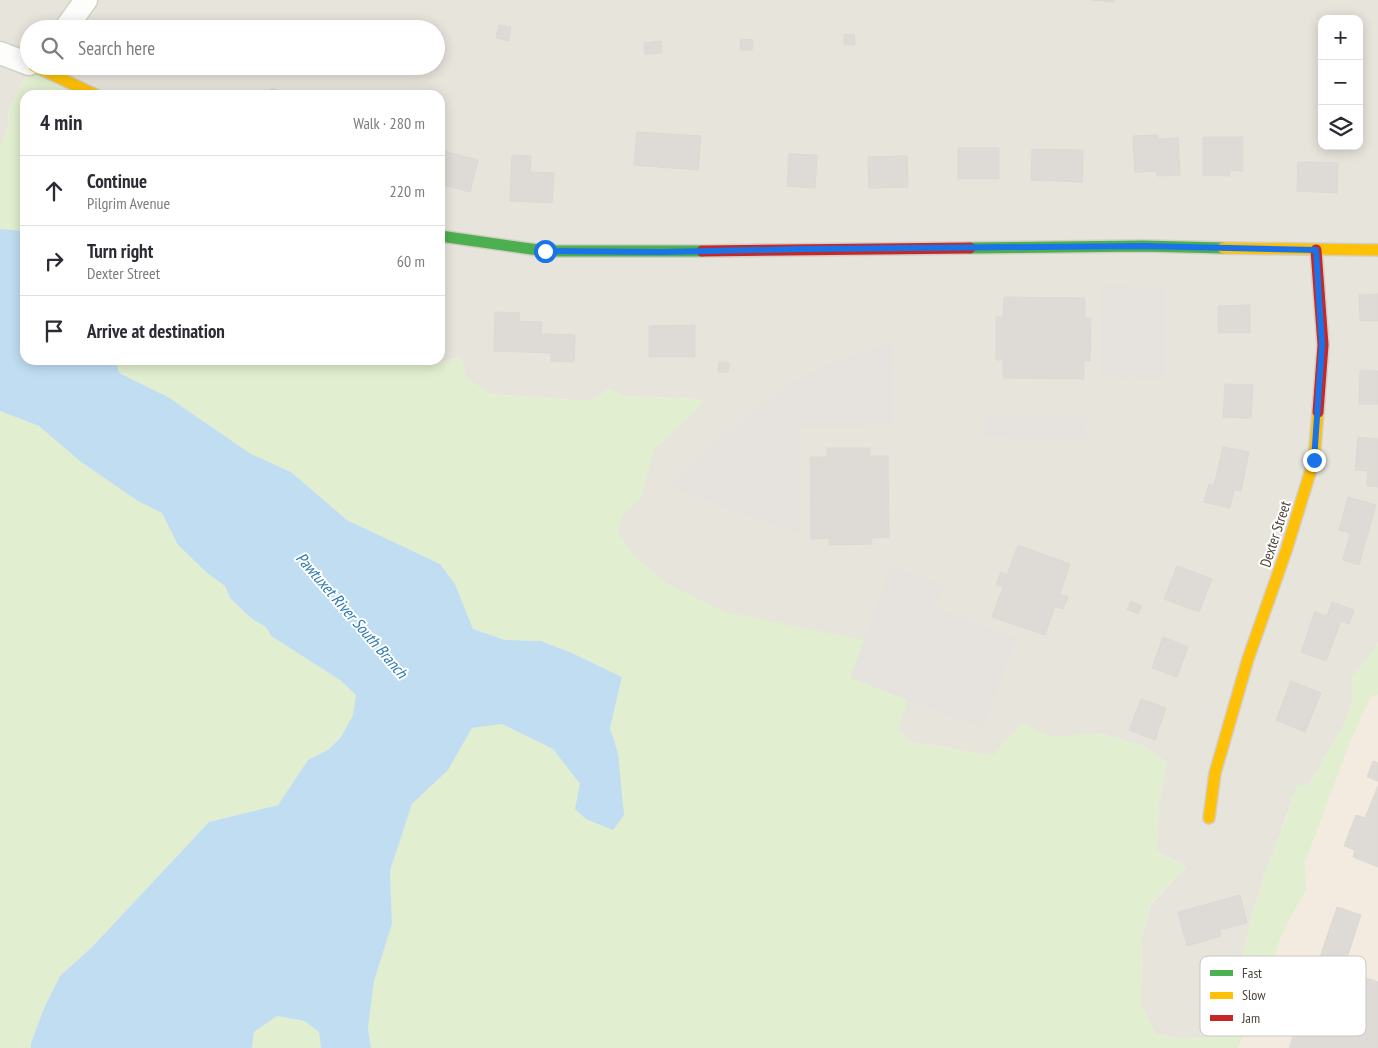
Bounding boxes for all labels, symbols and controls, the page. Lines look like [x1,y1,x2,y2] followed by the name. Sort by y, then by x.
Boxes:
[1318,15,1363,150] map controls
[1318,15,1363,60] button: +
[20,20,445,75] search box
[38,34,66,62] icon: search
[78,36,155,60] text: Search here
[1318,60,1363,105] button: −
[1318,105,1363,150] button: layers
[40,109,82,136] text: 4 min
[353,113,425,133] text: Walk · 280 m
[87,169,147,193] text: Continue
[40,177,68,205] icon: ahead
[390,181,425,201] text: 220 m
[87,193,170,213] text: Pilgrim Avenue
[87,239,153,263] text: Turn right
[534,240,557,263] route start
[40,247,68,275] icon: right
[397,251,425,271] text: 60 m
[87,263,160,283] text: Dexter Street
[40,317,68,345] icon: arrive
[87,319,225,343] text: Arrive at destination
[1303,449,1326,472] route end
[1255,498,1295,570] street label: Dexter Street
[292,548,413,683] water label: Pawtuxet River South Branch
[1200,956,1366,1036] legend
[1242,964,1262,982] text: Fast
[1242,986,1266,1004] text: Slow
[1241,1009,1260,1027] text: Jam

